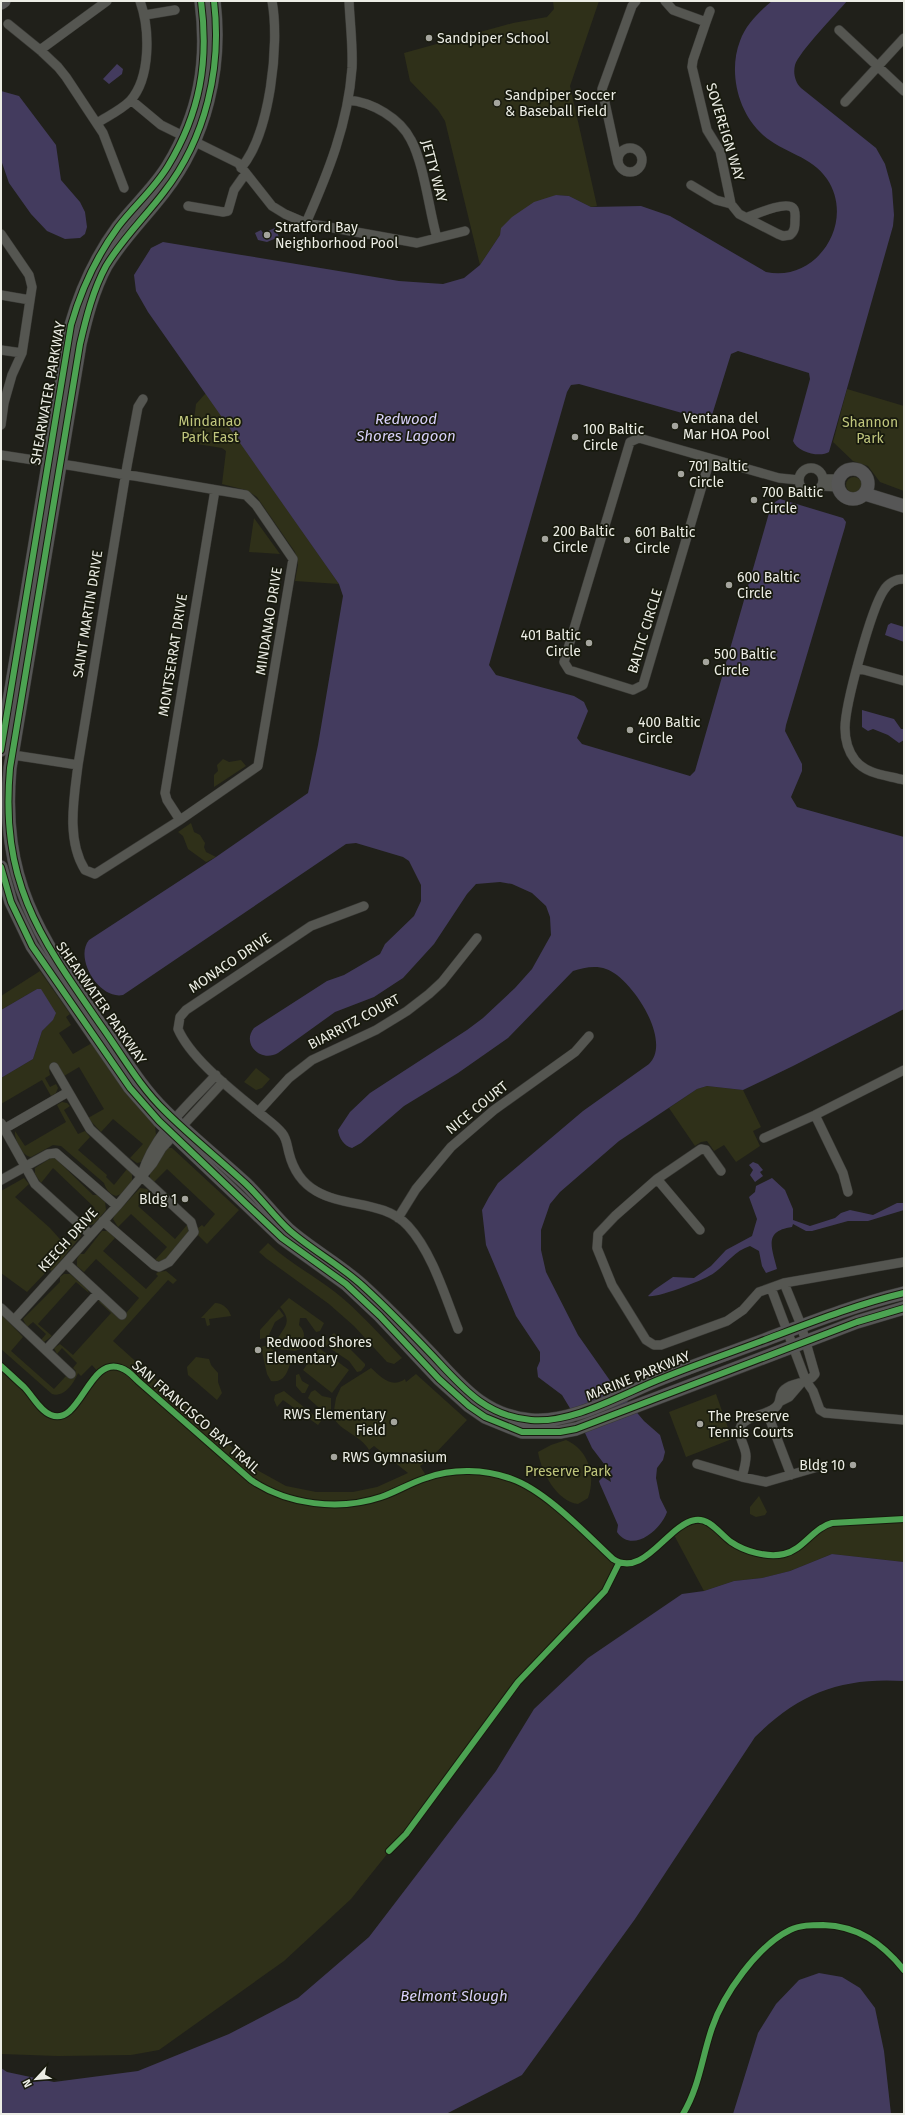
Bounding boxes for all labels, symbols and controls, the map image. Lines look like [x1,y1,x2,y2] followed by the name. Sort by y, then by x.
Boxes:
[437,30,549,47] place label: Sandpiper School
[424,33,434,43] marker: Sandpiper School
[702,81,748,183] street label: SOVEREIGN WAY
[505,87,616,120] place label: Sandpiper Soccer & Baseball Field
[492,98,502,108] marker: Sandpiper Soccer & Baseball Field
[417,138,451,205] street label: JETTY WAY
[275,219,398,252] place label: Stratford Bay Neighborhood Pool
[262,230,272,240] marker: Stratford Bay Neighborhood Pool
[27,320,69,466] street label: SHEARWATER PARKWAY
[355,410,456,445] water label: Redwood Shores Lagoon
[683,410,770,443] place label: Ventana del Mar HOA Pool
[178,413,242,446] park label: Mindanao Park East
[842,414,898,447] park label: Shannon Park
[583,421,644,454] place label: 100 Baltic Circle
[670,421,680,431] marker: Ventana del Mar HOA Pool
[570,432,580,442] marker: 100 Baltic Circle
[689,458,748,491] place label: 701 Baltic Circle
[676,469,686,479] marker: 701 Baltic Circle
[762,484,823,517] place label: 700 Baltic Circle
[749,495,759,505] marker: 700 Baltic Circle
[553,523,615,556] place label: 200 Baltic Circle
[635,524,696,557] place label: 601 Baltic Circle
[540,534,550,544] marker: 200 Baltic Circle
[622,535,632,545] marker: 601 Baltic Circle
[70,549,106,679] street label: SAINT MARTIN DRIVE
[252,566,286,676] street label: MINDANAO DRIVE
[737,569,800,602] place label: 600 Baltic Circle
[724,580,734,590] marker: 600 Baltic Circle
[624,587,666,675] street label: BALTIC CIRCLE
[155,592,191,718] street label: MONTSERRAT DRIVE
[521,627,581,660] place label: 401 Baltic Circle
[584,638,594,648] marker: 401 Baltic Circle
[714,646,776,679] place label: 500 Baltic Circle
[701,657,711,667] marker: 500 Baltic Circle
[638,714,701,747] place label: 400 Baltic Circle
[625,725,635,735] marker: 400 Baltic Circle
[186,929,274,997] street label: MONACO DRIVE
[52,939,150,1068] street label: SHEARWATER PARKWAY
[305,990,404,1053] street label: BIARRITZ COURT
[443,1077,512,1138] street label: NICE COURT
[139,1191,177,1208] place label: Bldg 1
[180,1194,190,1204] marker: Bldg 1
[35,1204,101,1276] street label: KEECH DRIVE
[266,1334,372,1367] place label: Redwood Shores Elementary
[253,1345,263,1355] marker: Redwood Shores Elementary
[583,1347,693,1405] street label: MARINE PARKWAY
[128,1357,264,1477] street label: SAN FRANCISCO BAY TRAIL
[283,1406,386,1439] place label: RWS Elementary Field
[708,1408,794,1441] place label: The Preserve Tennis Courts
[389,1417,399,1427] marker: RWS Elementary Field
[695,1419,705,1429] marker: The Preserve Tennis Courts
[342,1449,447,1466] place label: RWS Gymnasium
[329,1452,339,1462] marker: RWS Gymnasium
[799,1457,845,1474] place label: Bldg 10
[848,1460,858,1470] marker: Bldg 10
[525,1463,612,1480] park label: Preserve Park
[400,1987,508,2005] water label: Belmont Slough
[16,2059,56,2099] north arrow
[20,2077,35,2089] text: N

